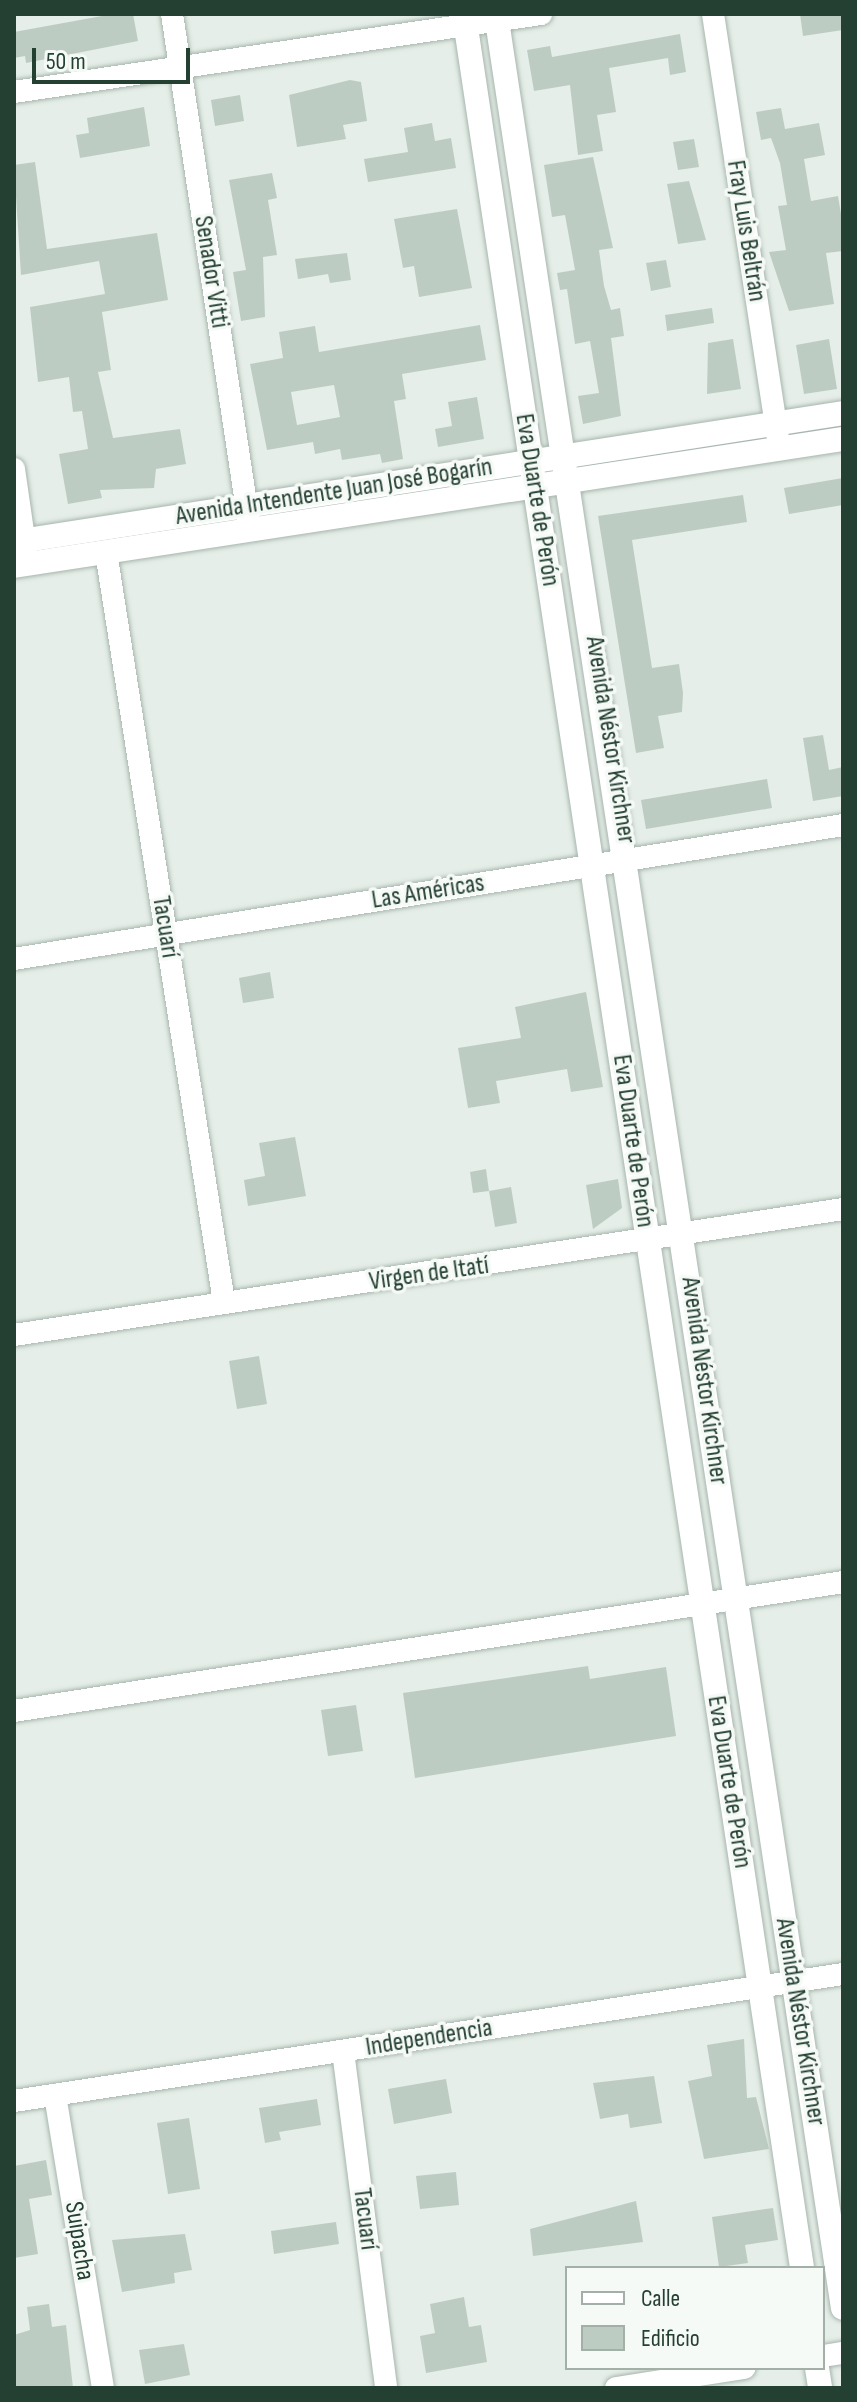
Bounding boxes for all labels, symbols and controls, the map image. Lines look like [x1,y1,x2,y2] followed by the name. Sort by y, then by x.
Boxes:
[36,32,194,82] scale bar
[46,47,86,76] text: 50 m
[719,158,773,304] street label: Fray Luis Beltrán
[187,214,235,330] street label: Senador Vitti
[508,412,566,588] street label: Eva Duarte de Perón
[173,452,495,532] street label: Avenida Intendente Juan José Bogarín
[578,634,642,846] street label: Avenida Néstor Kirchner
[369,868,487,916] street label: Las Américas
[145,894,185,960] street label: Tacuarí
[605,1053,661,1229] street label: Eva Duarte de Perón
[367,1250,491,1298] street label: Virgen de Itatí
[674,1275,734,1487] street label: Avenida Néstor Kirchner
[700,1694,758,1870] street label: Eva Duarte de Perón
[768,1916,832,2128] street label: Avenida Néstor Kirchner
[364,2013,494,2063] street label: Independencia
[346,2186,384,2252] street label: Tacuarí
[57,2199,101,2283] street label: Suipacha
[565,2266,825,2370] legend
[641,2284,680,2313] text: Calle
[641,2324,700,2353] text: Edificio

